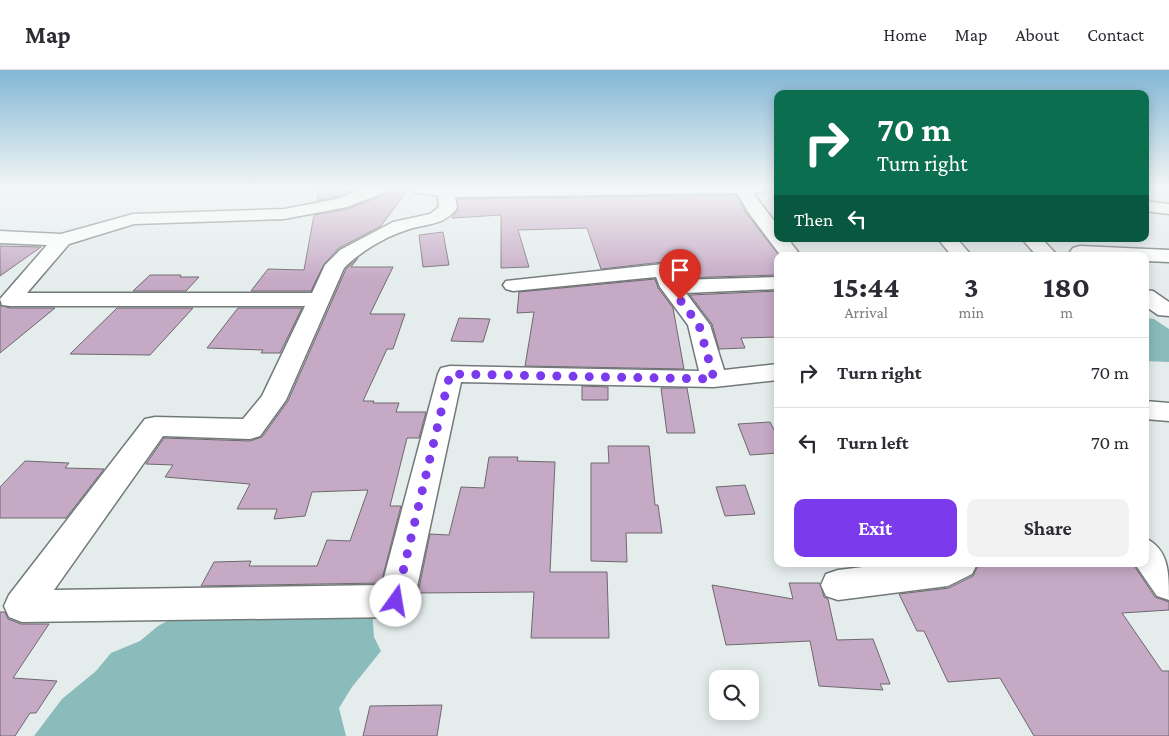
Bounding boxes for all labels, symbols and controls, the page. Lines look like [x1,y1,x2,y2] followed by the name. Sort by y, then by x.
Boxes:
[25,21,71,48] text: Map
[884,25,927,45] text: Home
[955,25,987,45] text: Map
[1015,25,1059,45] text: About
[1087,25,1144,45] text: Contact
[794,110,859,175] icon: right
[877,110,951,149] text: 70 m
[877,151,968,176] text: Turn right
[843,205,871,233] icon: left
[794,209,833,230] text: Then
[659,249,701,300] pin
[666,256,694,284] icon: arrive
[833,270,900,303] text: 15:44
[964,270,979,303] text: 3
[1043,270,1090,303] text: 180
[845,304,888,321] text: Arrival
[959,304,984,321] text: min
[1060,304,1073,321] text: m
[794,359,822,387] icon: right
[837,362,922,383] text: Turn right
[1091,362,1129,383] text: 70 m
[794,429,822,457] icon: left
[837,432,909,453] text: Turn left
[1091,432,1129,453] text: 70 m
[794,499,957,557] button: Exit
[967,499,1129,557] button: Share
[369,574,421,626] position arrow
[709,670,759,720] map controls
[709,670,759,720] button: search

